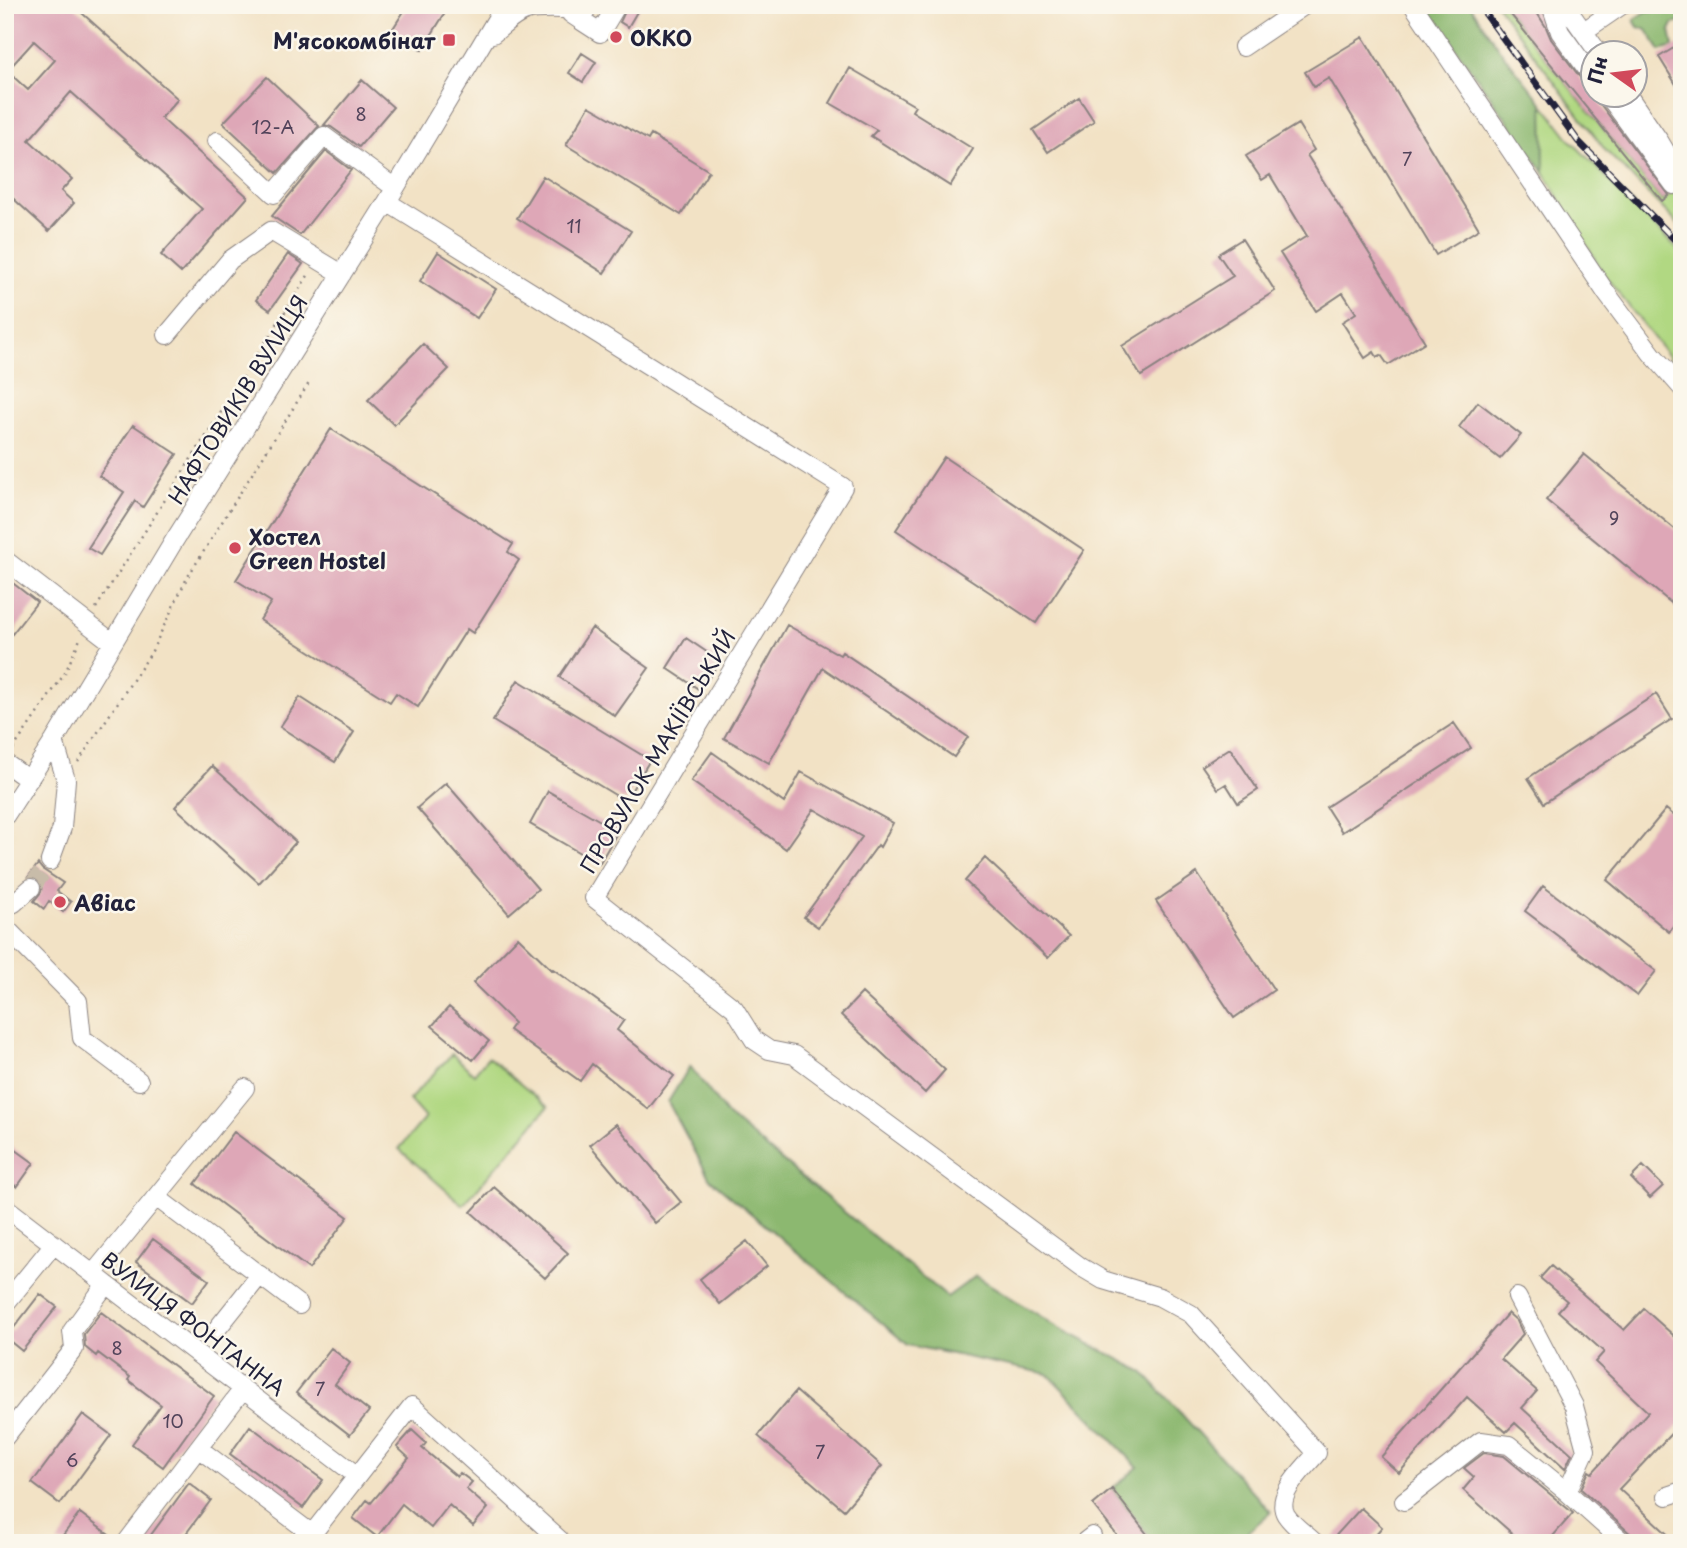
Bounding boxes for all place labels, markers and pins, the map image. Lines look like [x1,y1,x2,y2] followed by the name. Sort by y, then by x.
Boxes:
[630,21,692,53] place label: ОККО
[273,24,436,56] place label: М'ясокомбінат
[608,29,624,45] marker: ОККО
[441,32,457,48] marker: М'ясокомбінат
[249,520,386,576] place label: Хостел Green Hostel
[227,540,243,556] marker: Хостел Green Hostel
[73,886,136,918] place label: Авіас
[52,894,68,910] marker: Авіас

